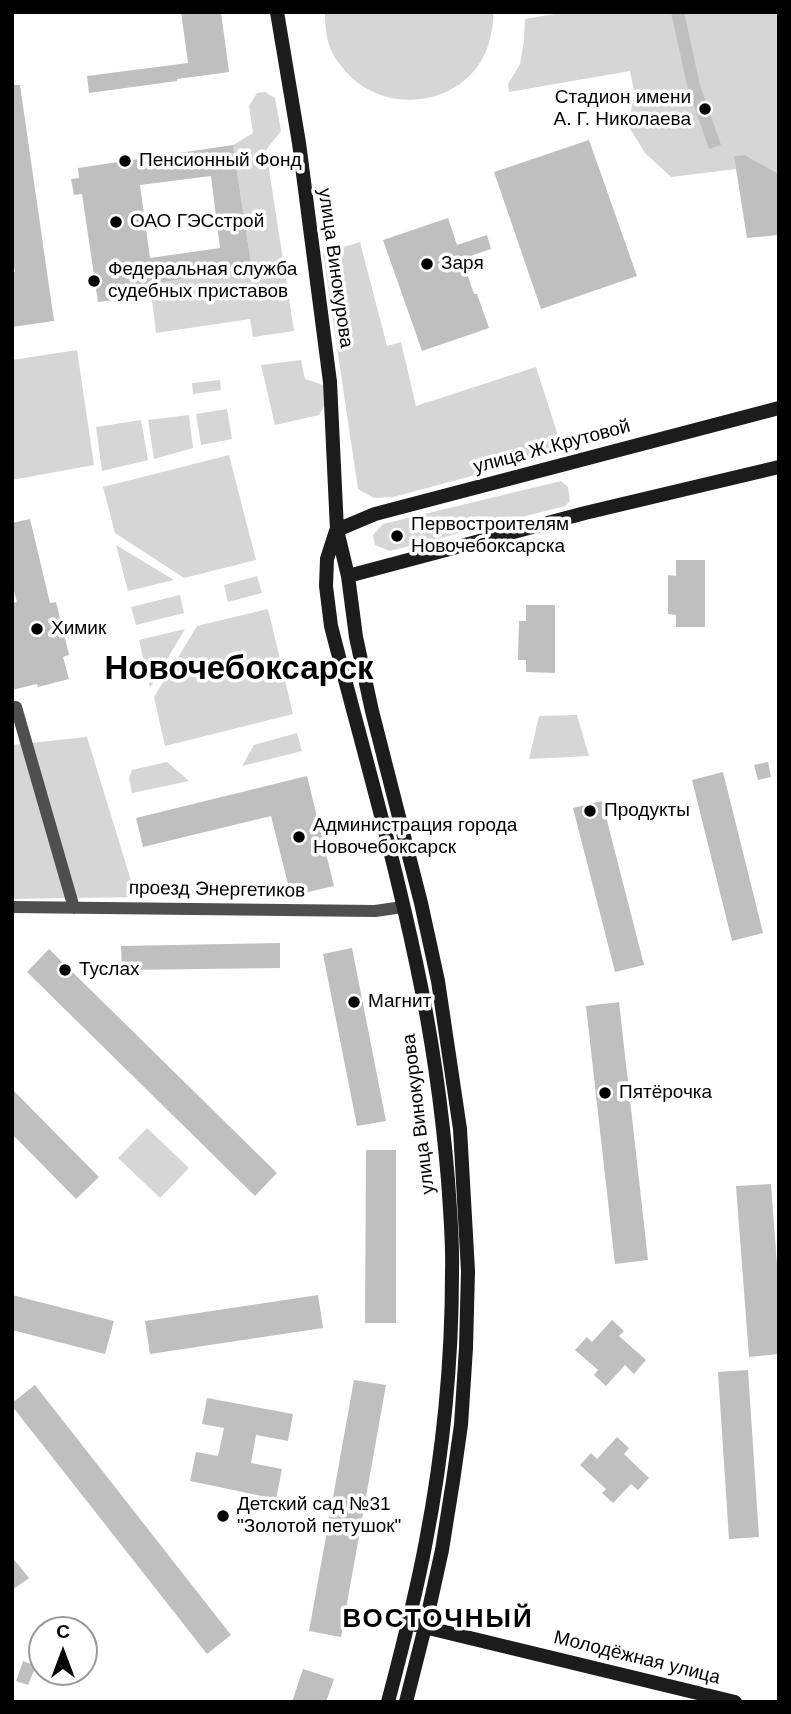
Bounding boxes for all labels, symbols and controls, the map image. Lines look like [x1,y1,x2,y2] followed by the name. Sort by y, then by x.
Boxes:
[554,87,691,131] place label: Стадион имени А. Г. Николаева
[697,101,713,117] marker: Стадион имени А. Г. Николаева
[139,150,302,172] place label: Пенсионный Фонд
[117,153,133,169] marker: Пенсионный Фонд
[312,187,358,349] street label: улица Винокурова
[130,211,264,233] place label: ОАО ГЭСстрой
[108,214,124,230] marker: ОАО ГЭСстрой
[441,253,484,275] place label: Заря
[419,256,435,272] marker: Заря
[108,259,297,303] place label: Федеральная служба судебных приставов
[86,273,102,289] marker: Федеральная служба судебных приставов
[471,415,633,479] street label: улица Ж.Крутовой
[411,514,569,558] place label: Первостроителям Новочебоксарска
[389,528,405,544] marker: Первостроителям Новочебоксарска
[51,618,106,640] place label: Химик
[29,621,45,637] marker: Химик
[104,650,374,690] district label: Новочебоксарск
[604,800,690,822] place label: Продукты
[582,803,598,819] marker: Продукты
[313,815,517,859] place label: Администрация города Новочебоксарск
[291,829,307,845] marker: Администрация города Новочебоксарск
[129,877,305,903] street label: проезд Энергетиков
[79,959,139,981] place label: Туслах
[57,962,73,978] marker: Туслах
[368,991,431,1013] place label: Магнит
[346,994,362,1010] marker: Магнит
[398,1033,440,1195] street label: улица Винокурова
[619,1082,712,1104] place label: Пятёрочка
[597,1085,613,1101] marker: Пятёрочка
[237,1494,401,1538] place label: Детский сад №31 "Золотой петушок"
[215,1508,231,1524] marker: Детский сад №31 "Золотой петушок"
[344,1604,532,1636] district label: ВОСТОЧНЫЙ
[28,1616,98,1686] north arrow
[56,1621,70,1642] text: С
[551,1626,723,1690] street label: Молодёжная улица

